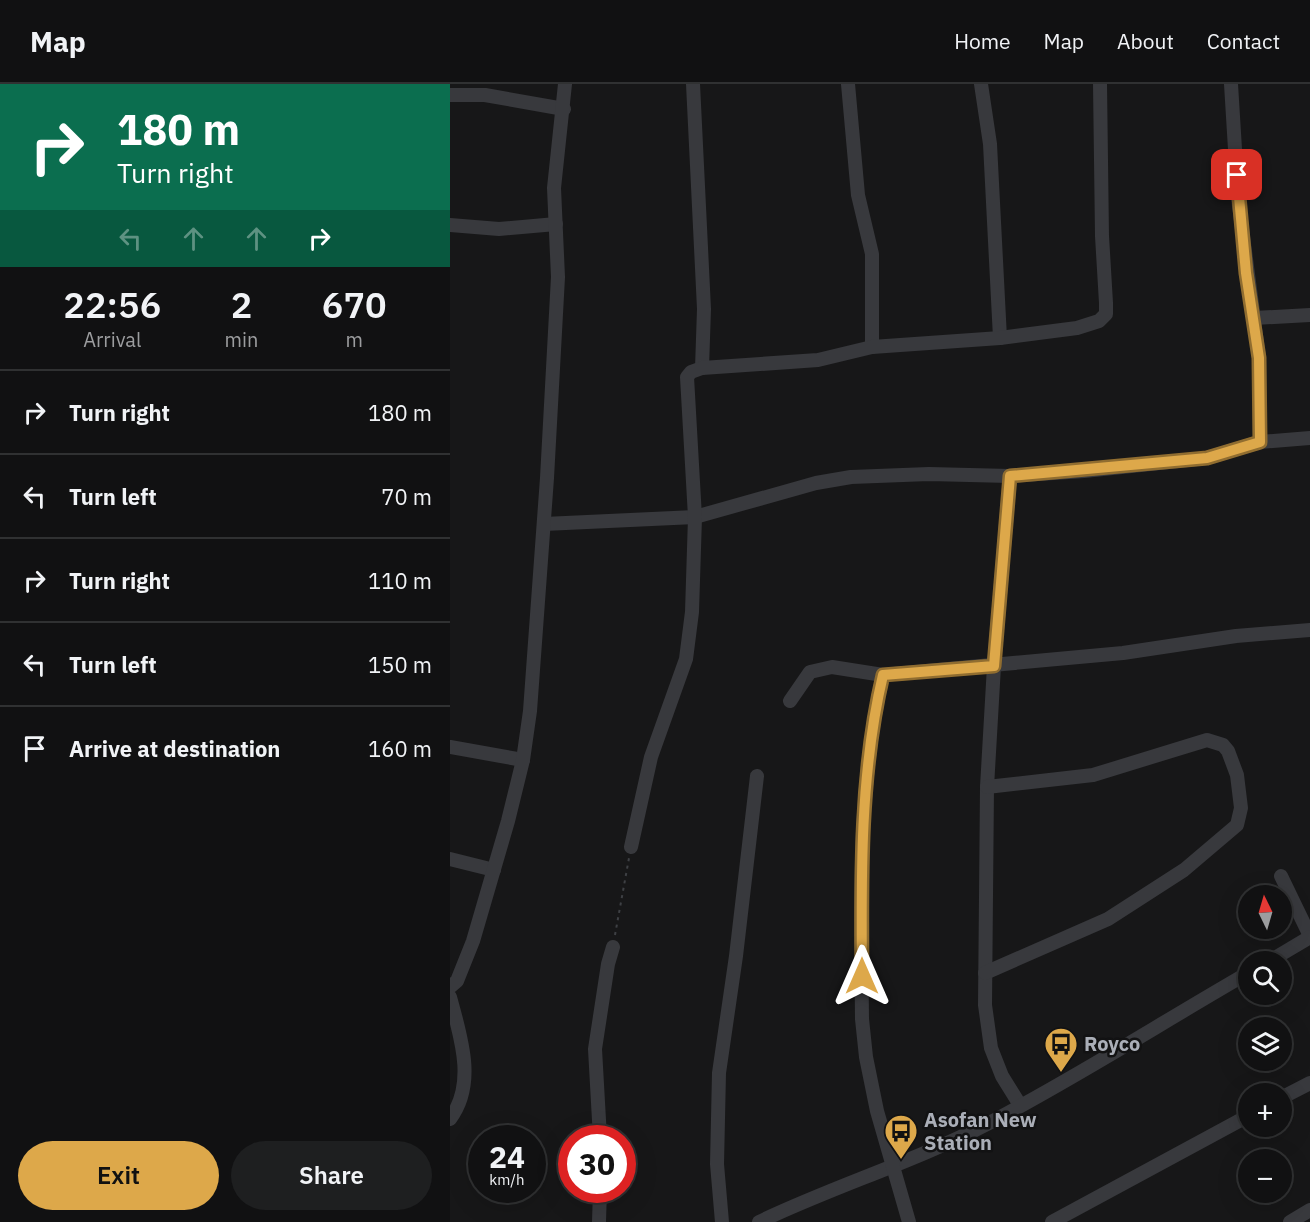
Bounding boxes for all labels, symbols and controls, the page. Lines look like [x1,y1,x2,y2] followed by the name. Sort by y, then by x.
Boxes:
[30,23,86,60] text: Map
[954,27,1011,55] text: Home
[1044,27,1084,55] text: Map
[1117,27,1174,55] text: About
[1207,27,1280,55] text: Contact
[117,102,240,157] text: 180 m
[18,108,96,186] icon: right
[1211,149,1262,200] pin
[117,155,234,190] text: Turn right
[1220,158,1253,191] icon: arrive
[114,222,147,255] icon: left
[177,222,210,255] icon: ahead
[240,222,273,255] icon: ahead
[303,222,336,255] icon: right
[63,281,161,328] text: 22:56
[231,281,252,328] text: 2
[322,281,387,328] text: 670
[83,326,141,353] text: Arrival
[225,326,258,353] text: min
[345,326,363,353] text: m
[18,396,51,429] icon: right
[69,398,170,427] text: Turn right
[368,398,432,427] text: 180 m
[18,480,51,513] icon: left
[69,482,157,511] text: Turn left
[381,482,432,511] text: 70 m
[18,564,51,597] icon: right
[69,566,170,595] text: Turn right
[368,566,432,595] text: 110 m
[18,648,51,681] icon: left
[69,650,157,679] text: Turn left
[368,650,432,679] text: 150 m
[18,732,51,765] icon: arrive
[69,734,280,763] text: Arrive at destination
[368,734,432,763] text: 160 m
[1238,885,1292,939] north arrow
[1238,885,1292,1203] map controls
[830,944,894,1008] position arrow
[1238,951,1292,1005] button: search
[1238,1017,1292,1071] button: layers
[1043,1026,1079,1073] bus stop icon: Royco
[1084,1030,1140,1057] place label: Royco
[1238,1083,1292,1137] button: +
[924,1106,1037,1156] place label: Asofan New Station
[883,1113,919,1160] bus stop icon: Asofan New Station
[558,1125,636,1203] speed limit sign: 30
[489,1137,525,1176] text: 24
[18,1141,219,1210] button: Exit
[231,1141,432,1210] button: Share
[1238,1149,1292,1203] button: −
[489,1170,525,1189] text: km/h

